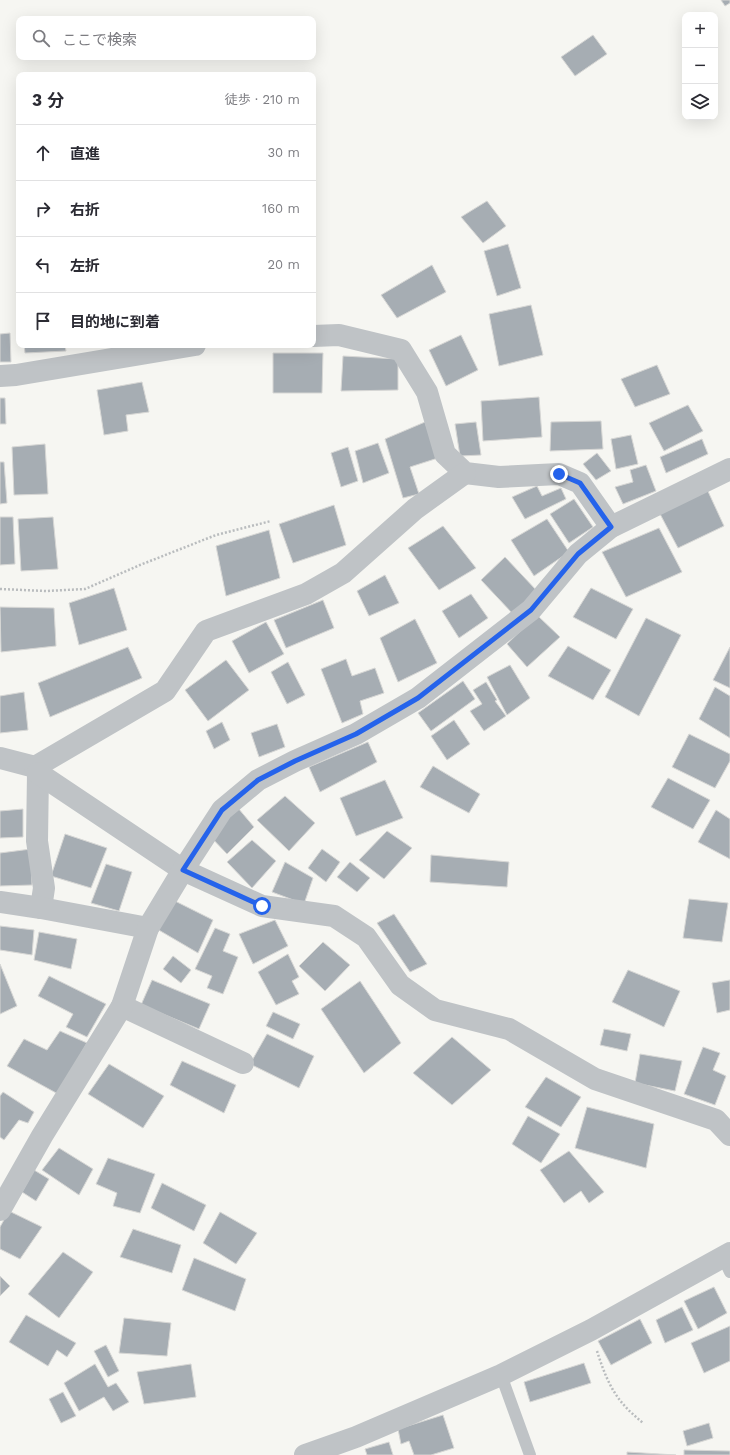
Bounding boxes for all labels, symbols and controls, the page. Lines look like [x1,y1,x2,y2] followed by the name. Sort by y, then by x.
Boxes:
[682,12,718,120] map controls
[682,12,718,48] button: +
[16,16,316,60] search box
[30,27,52,49] icon: search
[62,31,137,49] text: ここで検索
[682,48,718,84] button: −
[682,84,718,120] button: layers
[32,90,64,110] text: 3 分
[225,92,300,107] text: 徒歩 · 210 m
[32,142,54,164] icon: ahead
[70,145,100,163] text: 直進
[268,145,300,160] text: 30 m
[32,198,54,220] icon: right
[70,201,100,219] text: 右折
[262,201,300,216] text: 160 m
[32,254,54,276] icon: left
[70,257,100,275] text: 左折
[268,257,300,272] text: 20 m
[32,310,54,332] icon: arrive
[70,313,160,331] text: 目的地に到着
[550,465,568,483] route end
[253,897,271,915] route start

